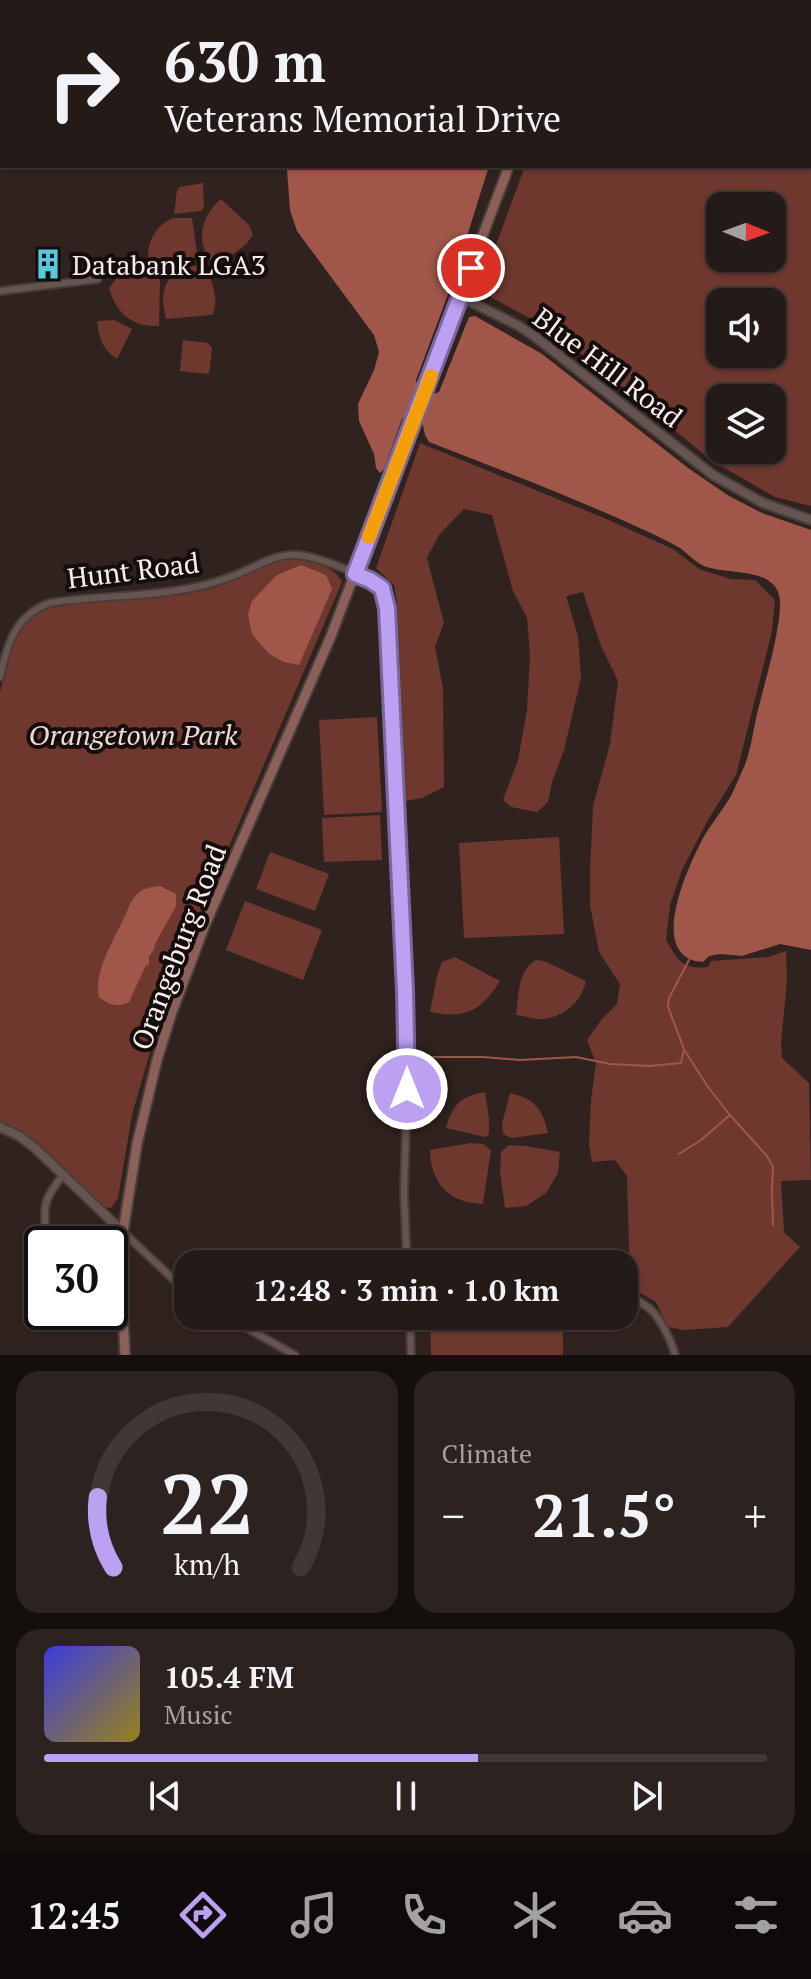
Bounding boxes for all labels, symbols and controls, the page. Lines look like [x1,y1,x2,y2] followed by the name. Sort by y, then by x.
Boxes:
[164,24,326,98] text: 630 m
[32,32,136,136] icon: right
[164,95,561,142] text: Veterans Memorial Drive
[706,192,786,272] north arrow
[706,192,786,464] map controls
[437,234,505,302] pin
[72,246,266,283] place label: Databank LGA3
[449,246,493,290] icon: arrive
[31,247,65,281] building icon: Databank LGA3
[706,288,786,368] button: sound
[526,299,690,435] street label: Blue Hill Road
[706,384,786,464] button: layers
[65,544,201,596] street label: Hunt Road
[29,716,238,753] park label: Orangetown Park
[122,839,234,1055] street label: Orangeburg Road
[365,1047,449,1131] position arrow
[24,1226,128,1330] speed limit sign: 30
[253,1270,559,1310] text: 12:48 · 3 min · 1.0 km
[442,1436,532,1470] text: Climate
[160,1448,254,1558] text: 22
[532,1475,676,1554] text: 21.5°
[442,1486,465,1545] text: −
[744,1486,767,1545] text: +
[174,1545,240,1583] text: km/h
[164,1657,294,1697] text: 105.4 FM
[164,1697,233,1731] text: Music
[143,1774,187,1818] icon: previous
[384,1774,428,1818] icon: pause
[625,1774,669,1818] icon: next
[175,1887,231,1943] icon: directions
[286,1887,342,1943] icon: music
[396,1887,452,1943] icon: phone
[507,1887,563,1943] icon: climate
[617,1887,673,1943] icon: car
[728,1887,784,1943] icon: filters
[27,1892,121,1939] text: 12:45

